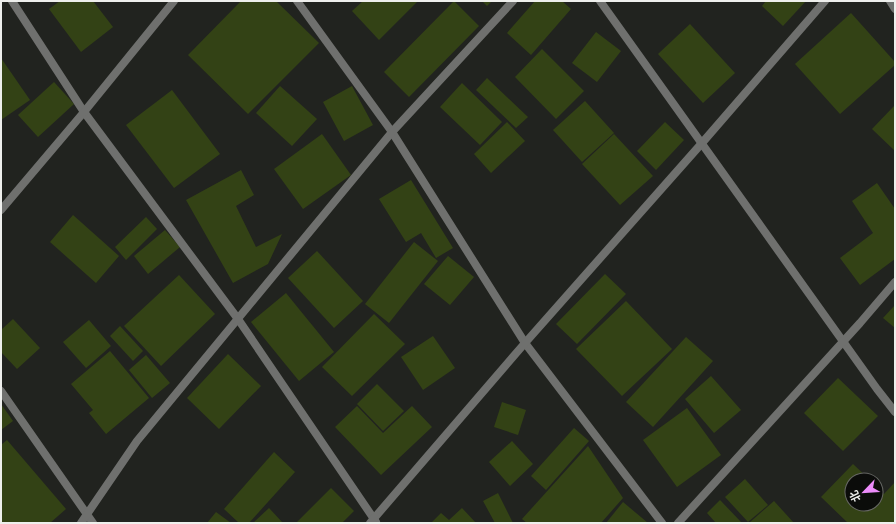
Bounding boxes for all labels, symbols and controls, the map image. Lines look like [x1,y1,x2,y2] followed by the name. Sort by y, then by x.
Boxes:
[844,472,884,512] north arrow
[846,489,863,504] text: 北

